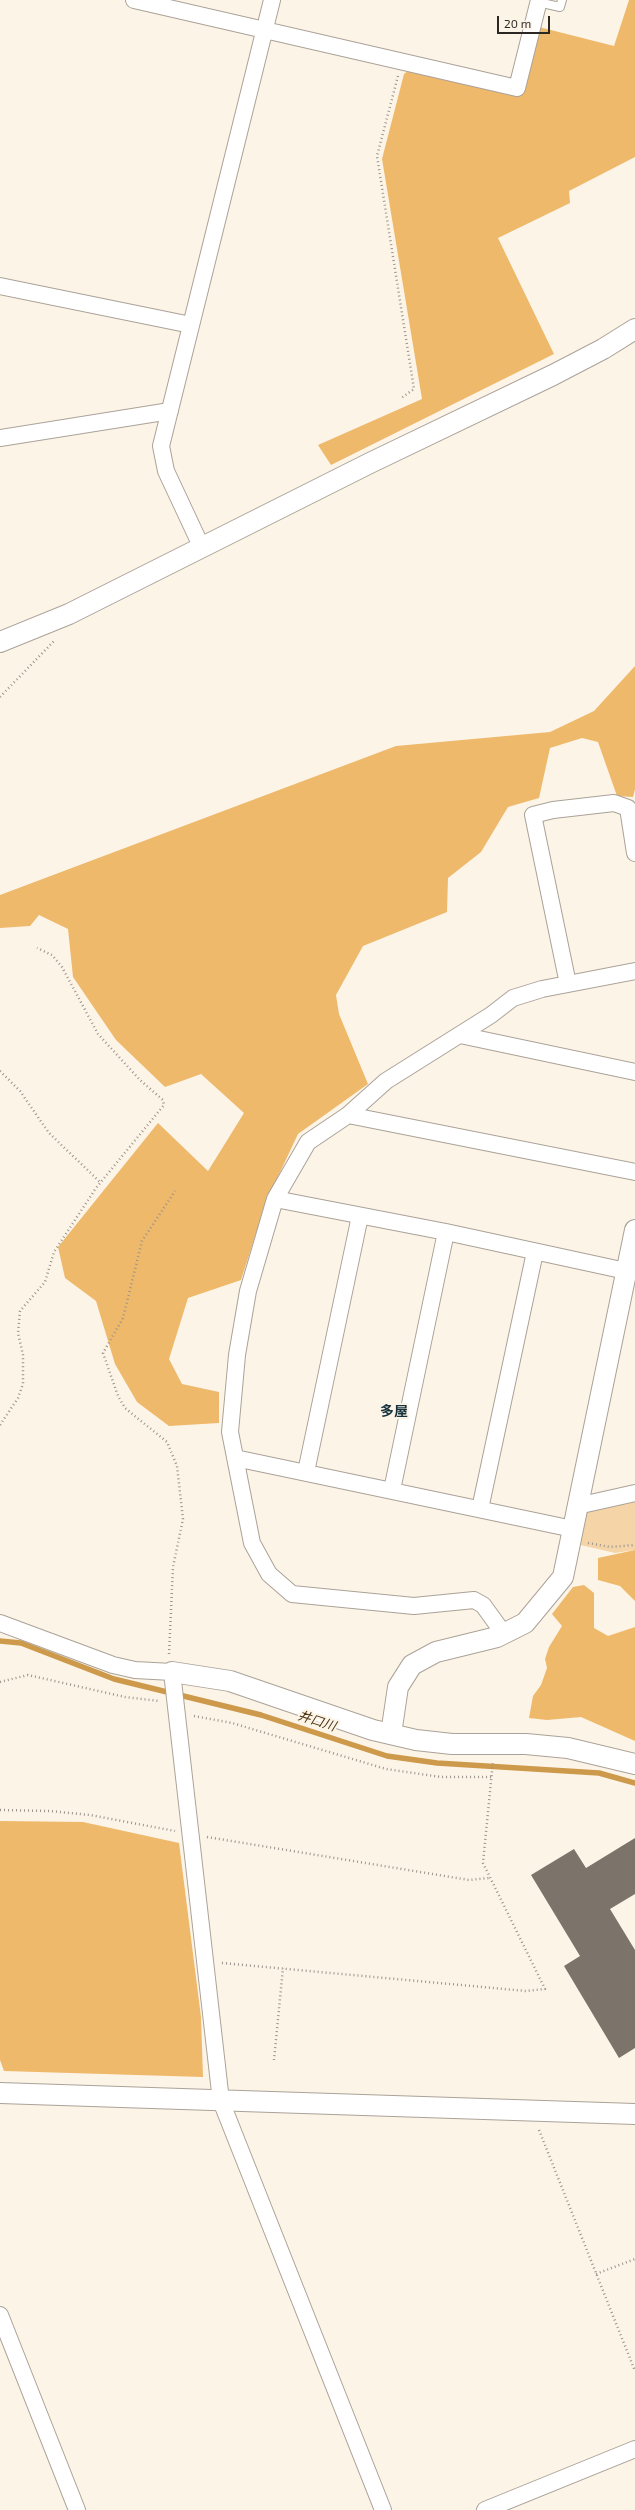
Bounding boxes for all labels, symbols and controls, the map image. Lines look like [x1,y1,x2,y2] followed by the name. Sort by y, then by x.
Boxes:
[499,8,552,34] scale bar
[504,16,531,30] text: 20 m
[380,1403,408,1419] district label: 多屋
[296,1708,338,1734] water label: 井口川

